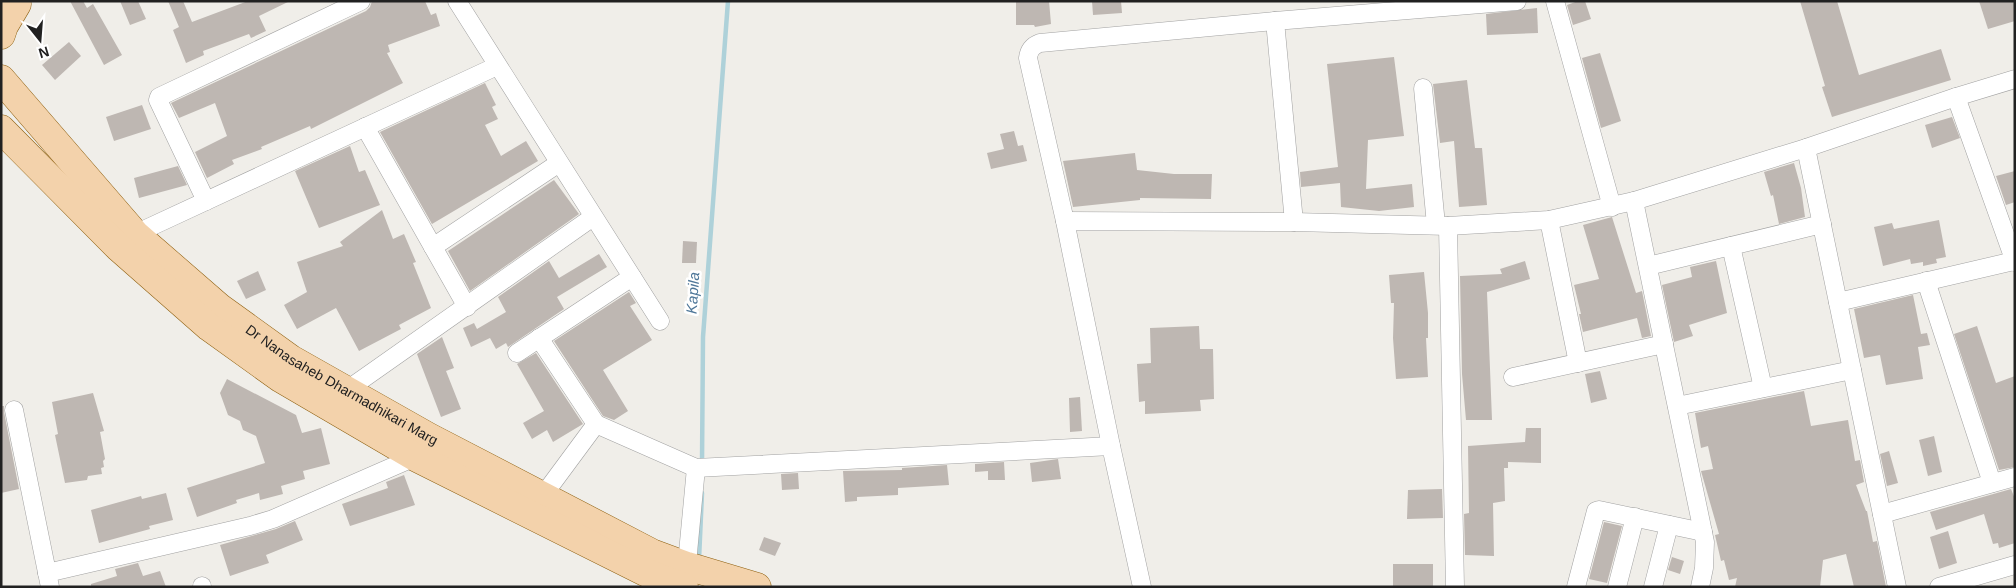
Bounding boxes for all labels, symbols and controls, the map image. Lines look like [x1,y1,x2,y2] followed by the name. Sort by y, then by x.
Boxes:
[15,15,65,65] north arrow
[37,43,51,62] text: N
[683,272,702,314] water label: Kapila
[243,321,441,448] street label: Dr Nanasaheb Dharmadhikari Marg

